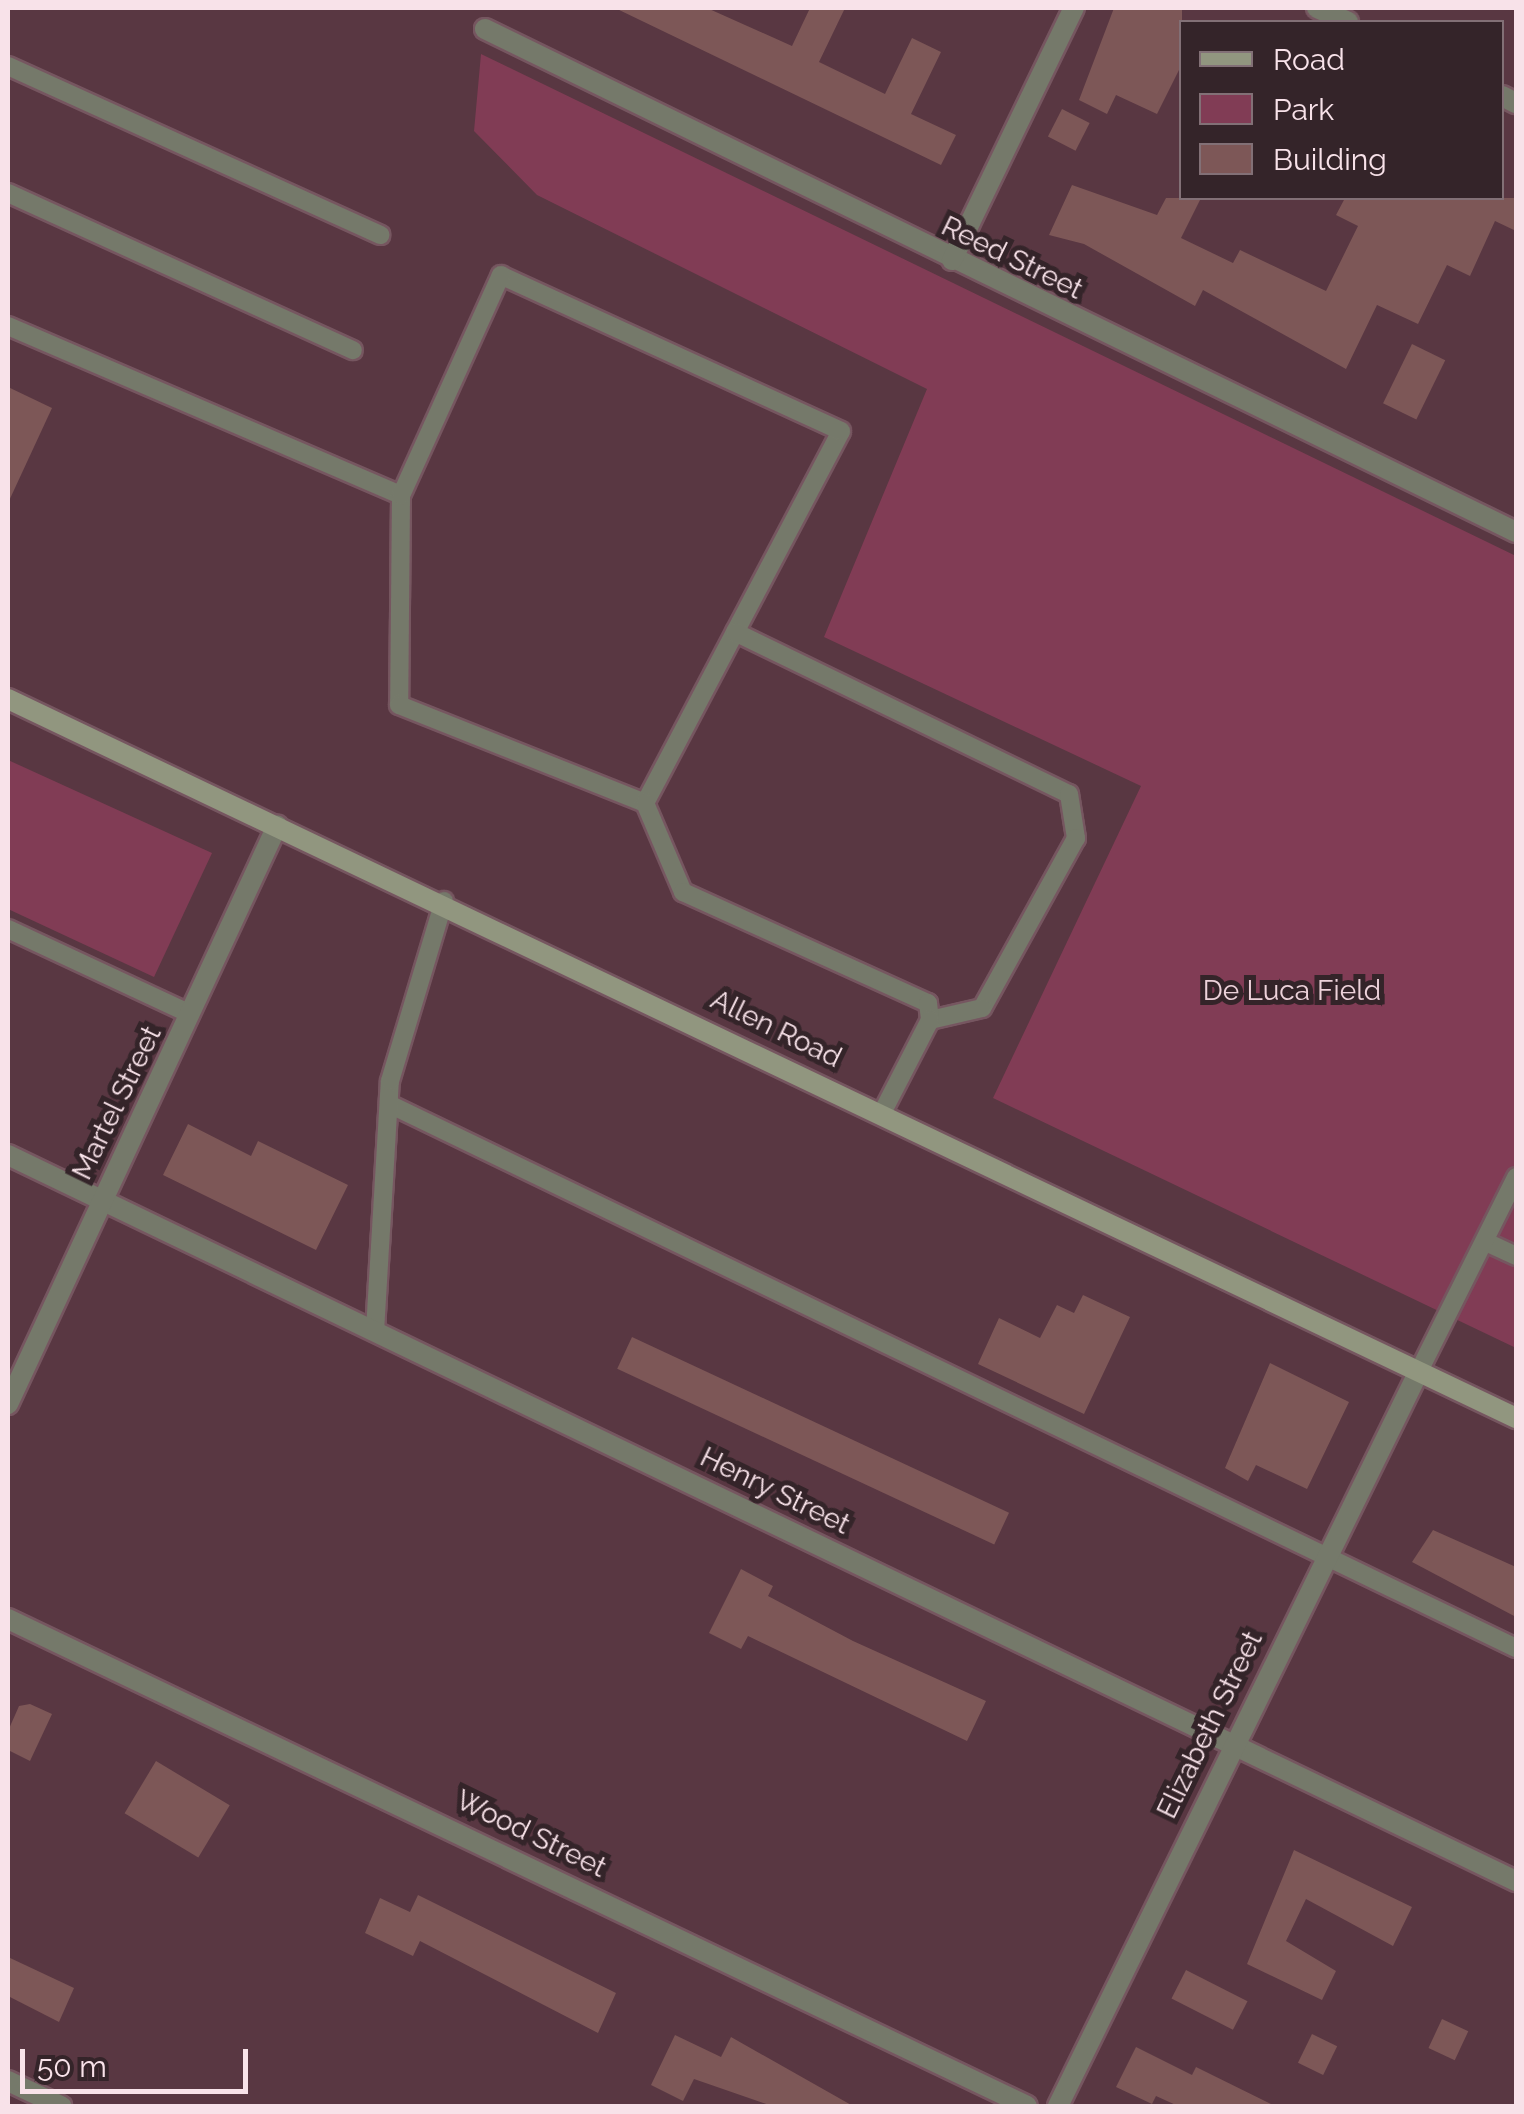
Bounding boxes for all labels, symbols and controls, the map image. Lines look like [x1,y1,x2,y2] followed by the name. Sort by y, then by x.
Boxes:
[1179,20,1504,200] legend
[1273,42,1345,77] text: Road
[1273,92,1334,127] text: Park
[1273,142,1387,177] text: Building
[936,209,1088,307] street label: Reed Street
[1203,974,1381,1008] park label: De Luca Field
[705,983,847,1075] street label: Allen Road
[65,1020,169,1186] street label: Martel Street
[694,1440,856,1542] street label: Henry Street
[1150,1626,1270,1824] street label: Elizabeth Street
[450,1783,612,1885] street label: Wood Street
[25,2029,252,2091] scale bar
[37,2049,107,2084] text: 50 m

